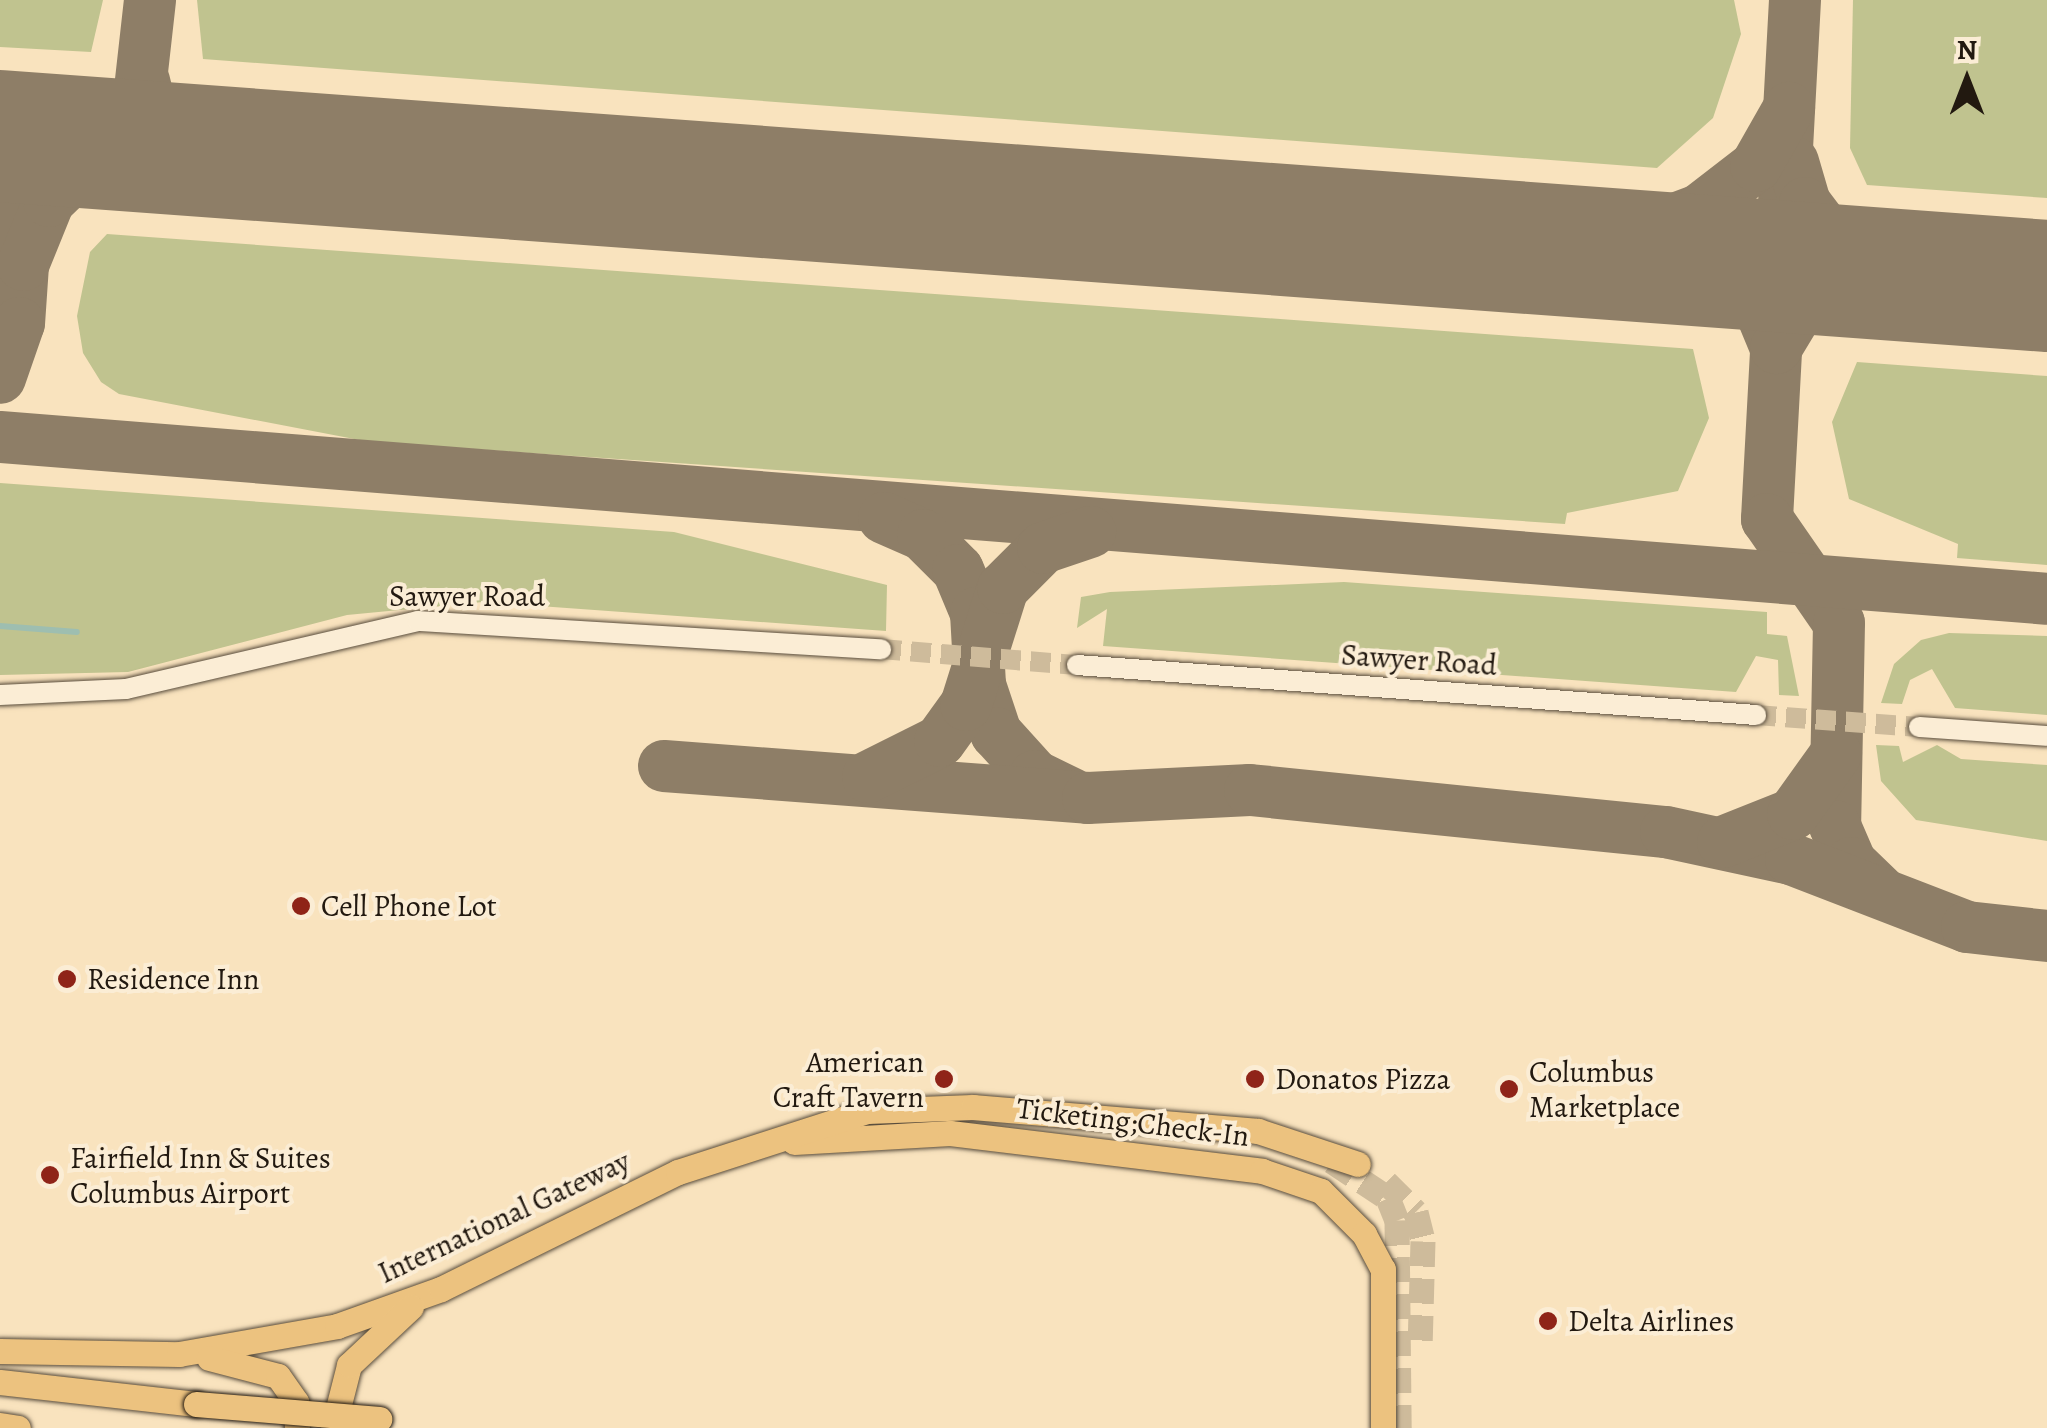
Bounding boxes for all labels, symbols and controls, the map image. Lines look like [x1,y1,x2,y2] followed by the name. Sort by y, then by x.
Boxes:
[1917,30,2017,130] north arrow
[1957,31,1977,69] text: N
[389,578,545,614] street label: Sawyer Road
[1340,637,1498,683] street label: Sawyer Road
[321,888,497,924] place label: Cell Phone Lot
[290,895,312,917] marker: Cell Phone Lot
[87,961,259,997] place label: Residence Inn
[56,968,78,990] marker: Residence Inn
[773,1044,924,1114] place label: American Craft Tavern
[1529,1054,1680,1124] place label: Columbus Marketplace
[1275,1061,1451,1097] place label: Donatos Pizza
[933,1068,955,1090] marker: American Craft Tavern
[1244,1068,1266,1090] marker: Donatos Pizza
[1498,1078,1520,1100] marker: Columbus Marketplace
[1015,1090,1251,1154] street label: Ticketing;Check-In
[70,1140,331,1210] place label: Fairfield Inn & Suites Columbus Airport
[372,1143,636,1291] street label: International Gateway
[39,1164,61,1186] marker: Fairfield Inn & Suites Columbus Airport
[1568,1303,1734,1339] place label: Delta Airlines
[1537,1310,1559,1332] marker: Delta Airlines

